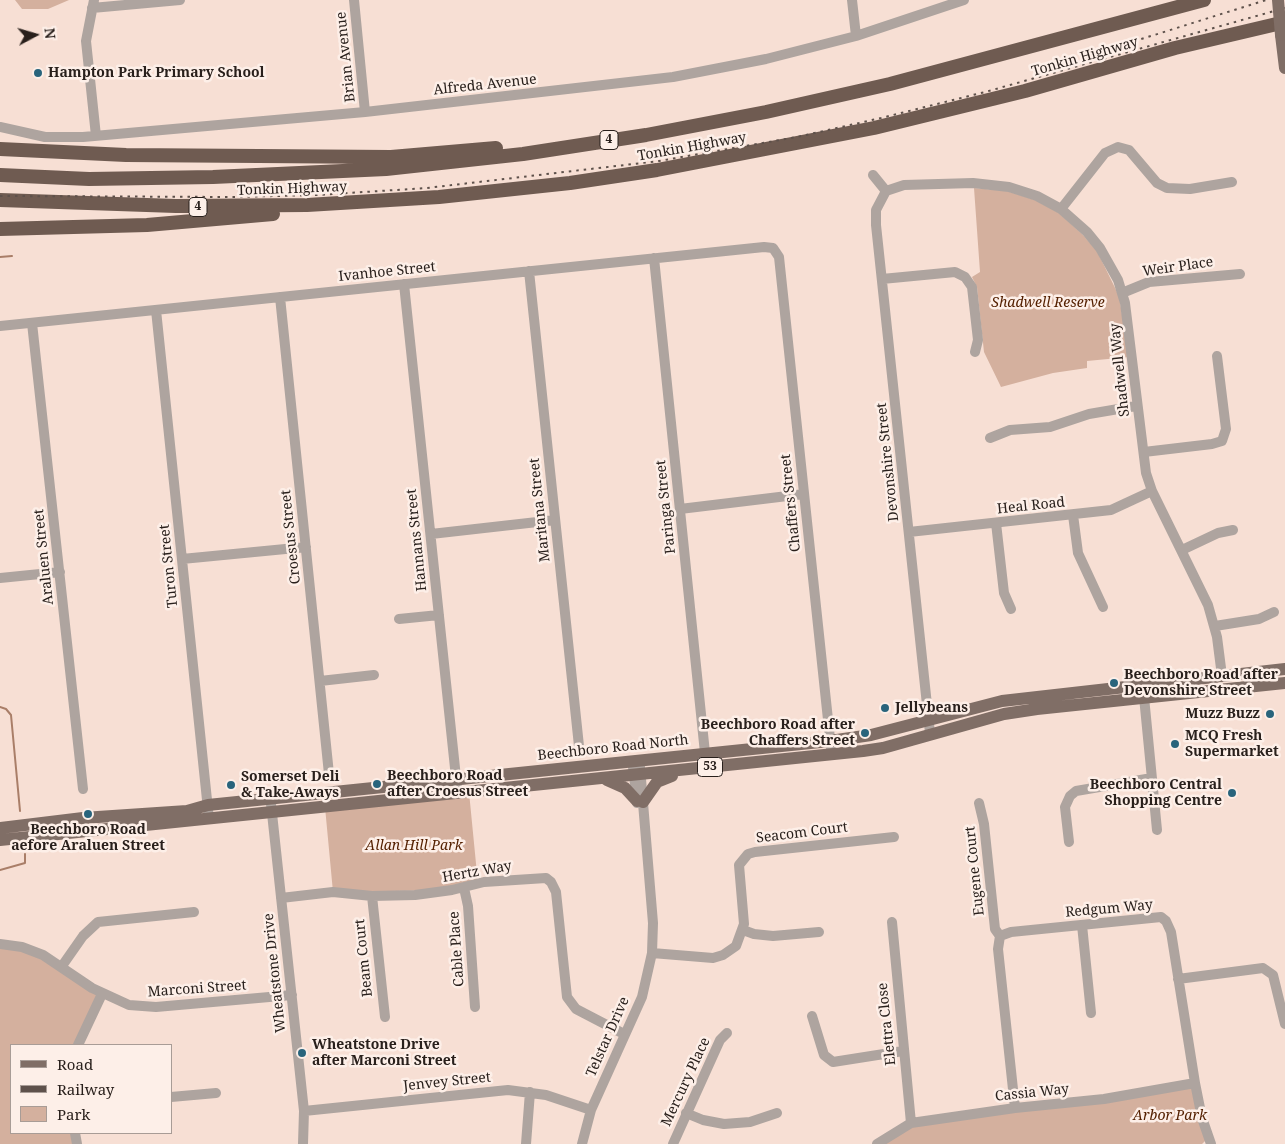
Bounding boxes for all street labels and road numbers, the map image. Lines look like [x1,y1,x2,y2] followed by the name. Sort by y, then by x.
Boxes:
[333,11,359,103] street label: Brian Avenue
[1030,34,1140,80] street label: Tonkin Highway
[433,71,537,99] street label: Alfreda Avenue
[636,129,748,165] street label: Tonkin Highway
[600,130,618,150] road number: 4
[237,179,347,199] street label: Tonkin Highway
[189,198,207,216] road number: 4
[1142,254,1214,280] street label: Weir Place
[338,259,436,285] street label: Ivanhoe Street
[1107,322,1133,418] street label: Shadwell Way
[873,402,903,522] street label: Devonshire Street
[778,453,804,553] street label: Chaffers Street
[526,457,554,563] street label: Maritana Street
[653,459,679,555] street label: Paringa Street
[403,488,431,592] street label: Hannans Street
[278,489,304,585] street label: Croesus Street
[996,494,1066,518] street label: Heal Road
[31,508,57,606] street label: Araluen Street
[156,523,182,609] street label: Turon Street
[537,732,689,764] street label: Beechboro Road North
[698,758,722,776] road number: 53
[755,819,849,847] street label: Seacom Court
[962,825,988,917] street label: Eugene Court
[441,858,513,886] street label: Hertz Way
[1065,897,1153,921] street label: Redgum Way
[446,911,468,987] street label: Cable Place
[260,912,290,1034] street label: Wheatstone Drive
[352,918,376,998] street label: Beam Court
[147,977,247,1001] street label: Marconi Street
[874,982,900,1066] street label: Elettra Close
[583,994,633,1080] street label: Telstar Drive
[658,1035,714,1129] street label: Mercury Place
[403,1069,491,1095] street label: Jenvey Street
[994,1081,1070,1105] street label: Cassia Way

